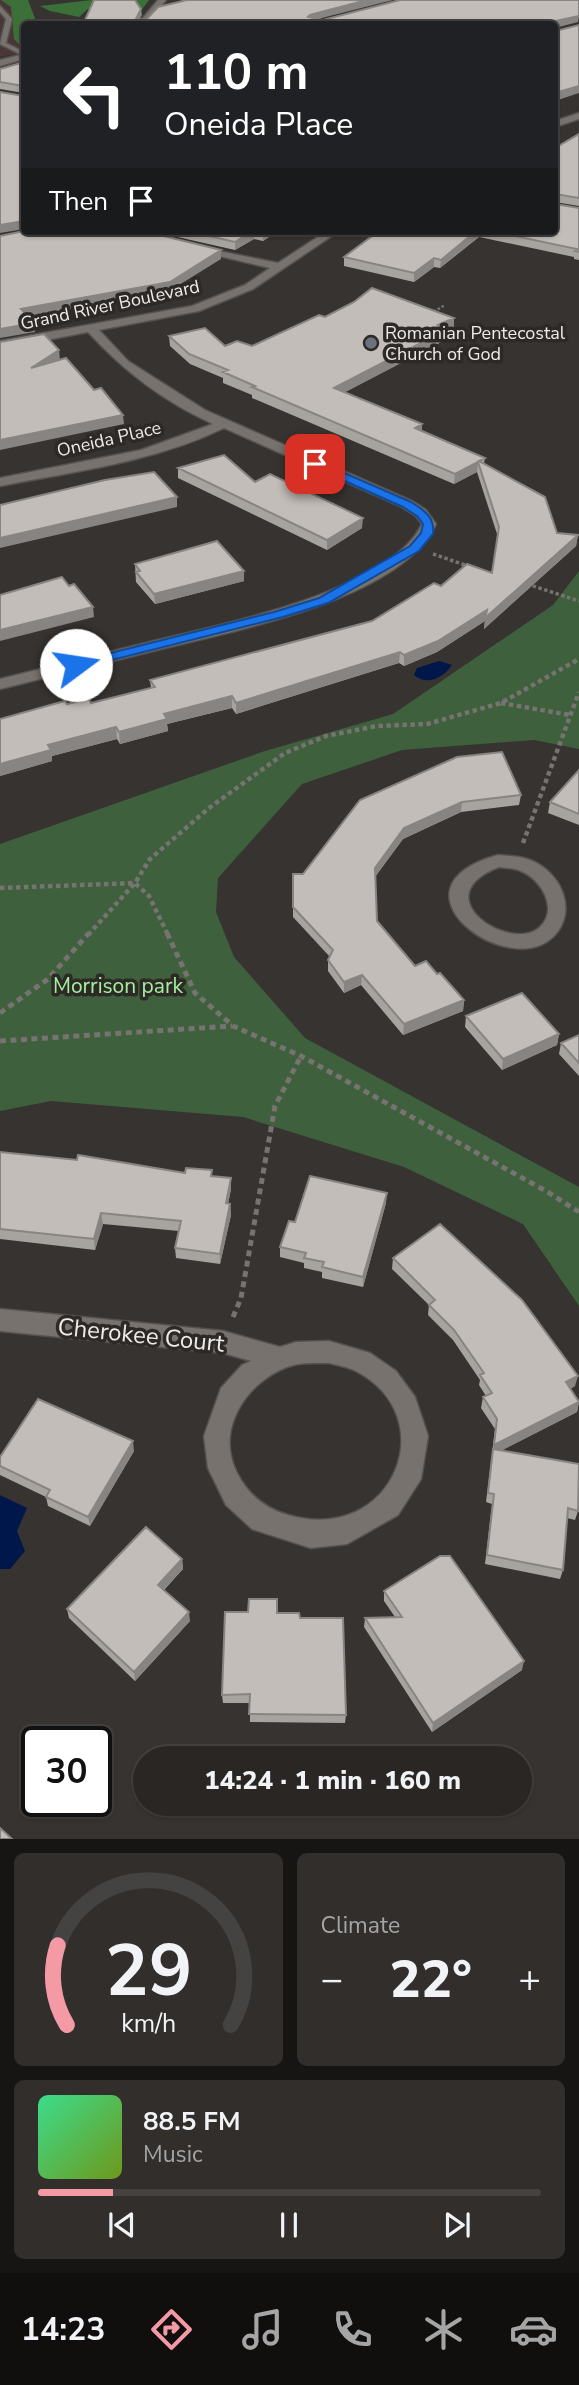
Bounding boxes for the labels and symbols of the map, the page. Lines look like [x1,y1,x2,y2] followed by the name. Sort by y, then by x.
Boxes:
[18,274,202,336] street label: Grand River Boulevard
[385,321,566,366] place label: Romanian Pentecostal Church of God
[363,335,379,351] marker: Romanian Pentecostal Church of God
[54,415,164,463] street label: Oneida Place
[285,434,345,494] pin
[39,628,113,702] position arrow
[53,972,184,1000] park label: Morrison park
[56,1310,227,1360] street label: Cherokee Court
[21,1726,112,1817] speed limit sign: 30

